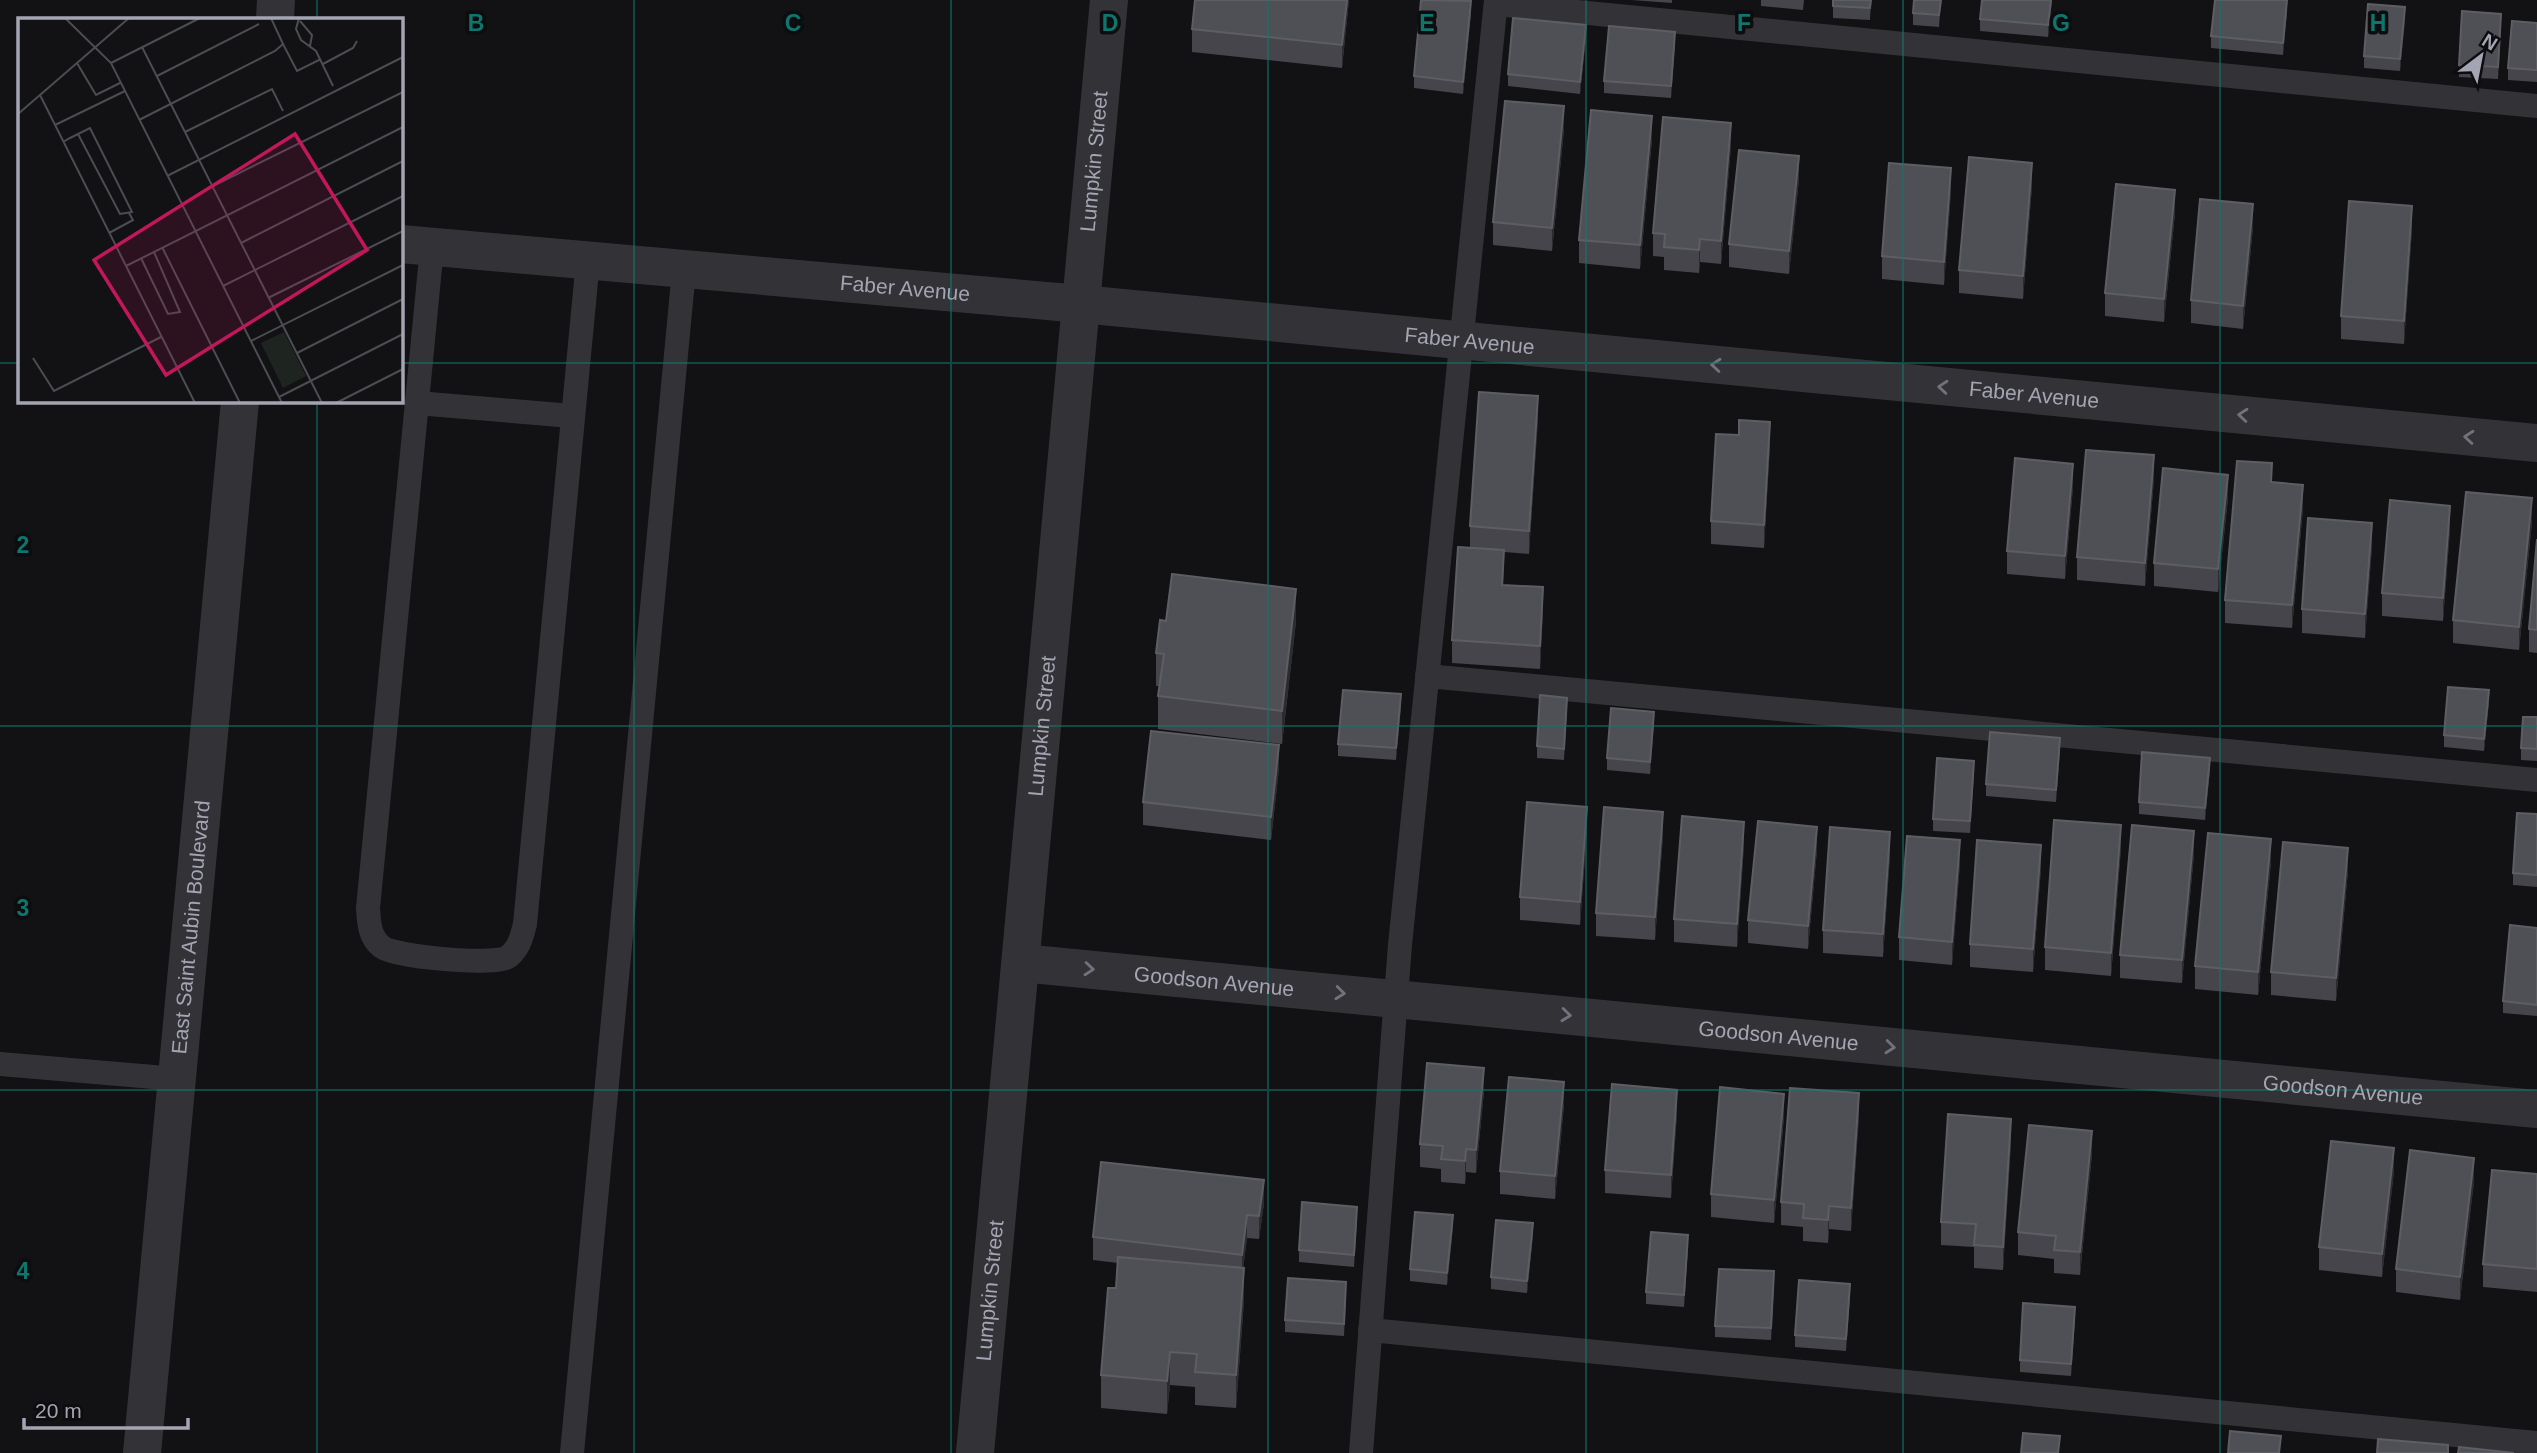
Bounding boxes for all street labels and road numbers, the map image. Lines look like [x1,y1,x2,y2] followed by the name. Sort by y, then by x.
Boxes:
[1076,90,1112,233] street label: Lumpkin Street
[839,271,971,305] street label: Faber Avenue
[1404,323,1536,358] street label: Faber Avenue
[1968,377,2100,412] street label: Faber Avenue
[1024,654,1059,797] street label: Lumpkin Street
[167,799,214,1055] street label: East Saint Aubin Boulevard
[1133,962,1295,1000] street label: Goodson Avenue
[1697,1016,1860,1055] street label: Goodson Avenue
[2262,1071,2424,1109] street label: Goodson Avenue
[972,1219,1007,1362] street label: Lumpkin Street

